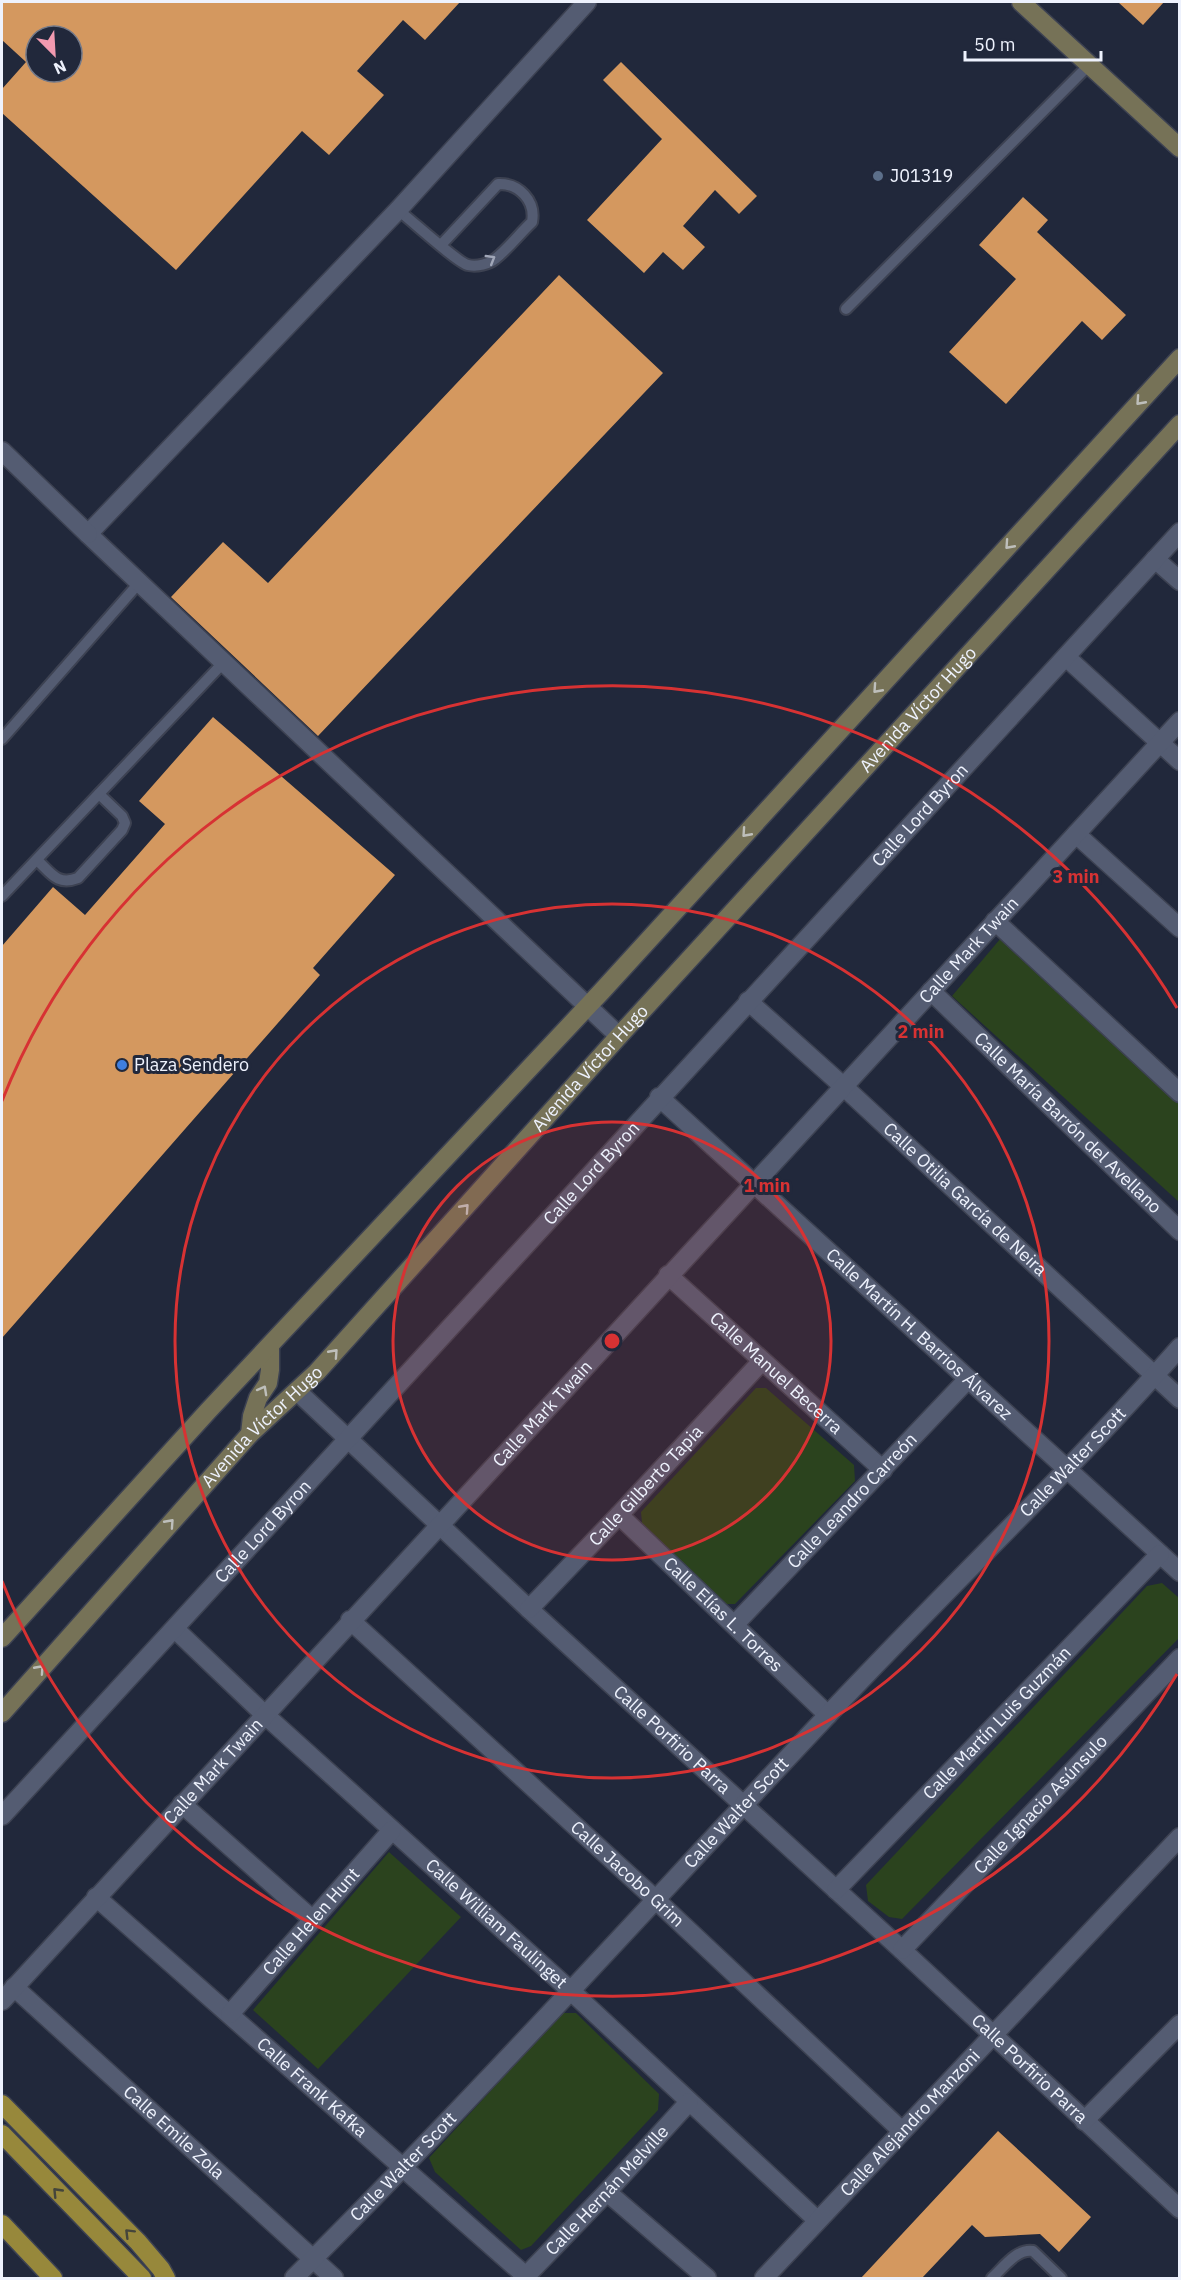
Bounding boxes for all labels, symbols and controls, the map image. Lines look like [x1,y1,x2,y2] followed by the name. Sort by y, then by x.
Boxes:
[24,24,84,84] north arrow
[965,24,1102,62] scale bar
[974,33,1016,56] text: 50 m
[51,56,69,79] text: N
[890,164,953,187] place label: J01319
[871,169,885,183] marker: J01319
[485,255,495,267] one-way arrow
[1136,394,1147,405] one-way arrow
[1005,538,1016,549] one-way arrow
[854,641,981,777] street label: Avenida Víctor Hugo
[873,683,884,693] one-way arrow
[867,759,973,871] street label: Calle Lord Byron
[742,827,753,837] one-way arrow
[1052,865,1100,888] text: 3 min
[914,892,1023,1008] street label: Calle Mark Twain
[527,1000,653,1136] street label: Avenida Víctor Hugo
[897,1020,945,1043] text: 2 min
[969,1027,1167,1218] street label: Calle María Barrón del Avellano
[134,1053,249,1076] place label: Plaza Sendero
[115,1058,129,1072] marker: Plaza Sendero
[538,1117,644,1230] street label: Calle Lord Byron
[879,1117,1052,1281] street label: Calle Otilia García de Neira
[743,1174,791,1197] text: 1 min
[458,1204,469,1215] one-way arrow
[821,1243,1017,1425] street label: Calle Martín H. Barrios Álvarez
[705,1307,848,1439] street label: Calle Manuel Becerra
[602,1331,622,1351] centre of rings
[327,1349,338,1359] one-way arrow
[487,1355,597,1472] street label: Calle Mark Twain
[196,1361,327,1492] street label: Avenida Víctor Hugo
[256,1386,267,1397] one-way arrow
[1014,1402,1131,1522] street label: Calle Walter Scott
[583,1420,708,1551] street label: Calle Gilberto Tapia
[782,1428,922,1573] street label: Calle Leandro Carreón
[209,1475,316,1588] street label: Calle Lord Byron
[163,1519,174,1530] one-way arrow
[659,1552,788,1677] street label: Calle Elías L. Torres
[918,1641,1076,1804] street label: Calle Martín Luis Guzmán
[33,1665,44,1676] one-way arrow
[609,1680,736,1799] street label: Calle Porfirio Parra
[158,1713,268,1829] street label: Calle Mark Twain
[968,1730,1112,1879] street label: Calle Ignacio Asúnsulo
[679,1752,794,1873] street label: Calle Walter Scott
[566,1815,689,1932] street label: Calle Jacobo Grim
[421,1853,572,1993] street label: Calle William Faulinget
[257,1863,365,1980] street label: Calle Helen Hunt
[967,2009,1093,2129] street label: Calle Porfirio Parra
[252,2032,373,2142] street label: Calle Frank Kafka
[835,2044,985,2201] street label: Calle Alejandro Manzoni
[119,2080,230,2184] street label: Calle Emile Zola
[345,2107,461,2226] street label: Calle Walter Scott
[540,2120,673,2260] street label: Calle Hernán Melville
[54,2188,65,2199] one-way arrow
[126,2230,137,2241] one-way arrow

